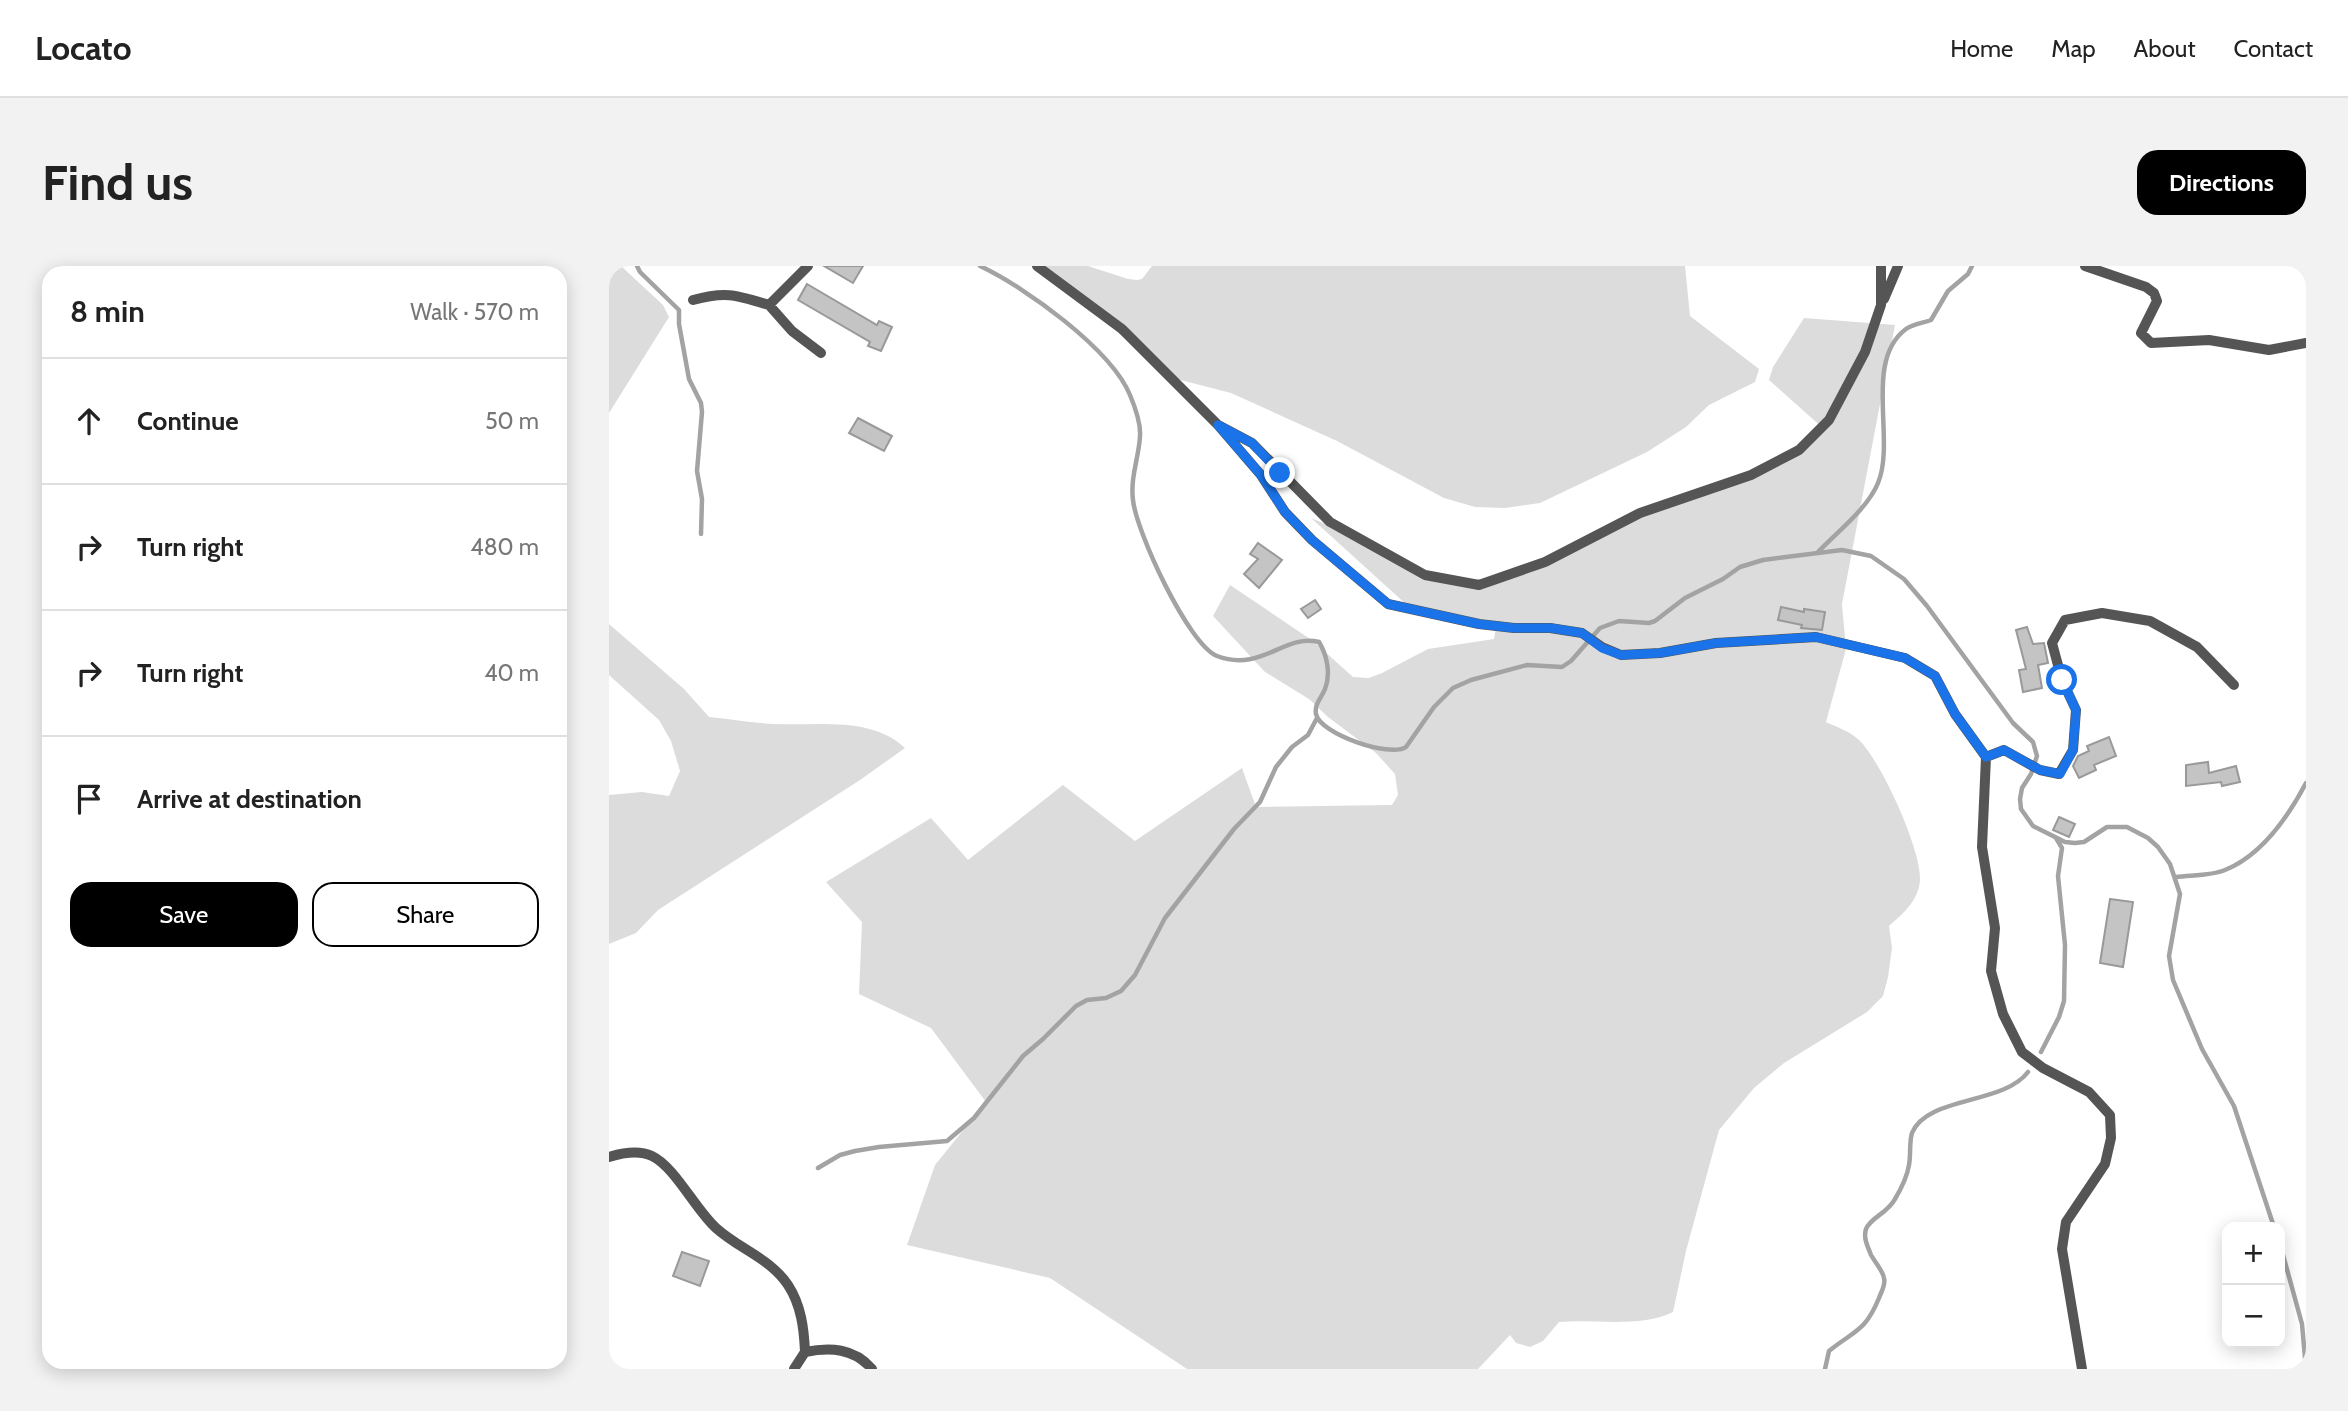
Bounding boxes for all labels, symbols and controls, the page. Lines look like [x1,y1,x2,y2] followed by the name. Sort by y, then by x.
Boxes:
[35,28,131,68] text: Locato
[1950,34,2013,63] text: Home
[2051,34,2096,63] text: Map
[2134,34,2196,63] text: About
[2234,34,2313,63] text: Contact
[2137,150,2306,215] button: Directions
[42,153,193,212] text: Find us
[70,293,145,330] text: 8 min
[410,298,539,326] text: Walk · 570 m
[70,402,108,440] icon: ahead
[137,405,239,437] text: Continue
[485,407,539,435] text: 50 m
[1264,457,1295,488] route end
[70,528,108,566] icon: right
[137,531,243,563] text: Turn right
[470,533,539,561] text: 480 m
[70,654,108,692] icon: right
[137,657,243,689] text: Turn right
[484,659,539,687] text: 40 m
[2046,664,2077,695] route start
[70,780,108,818] icon: arrive
[137,783,362,815] text: Arrive at destination
[70,882,298,947] button: Save
[312,882,539,947] button: Share
[2222,1222,2285,1348] map controls
[2222,1222,2285,1285] button: +
[2222,1285,2285,1348] button: −

